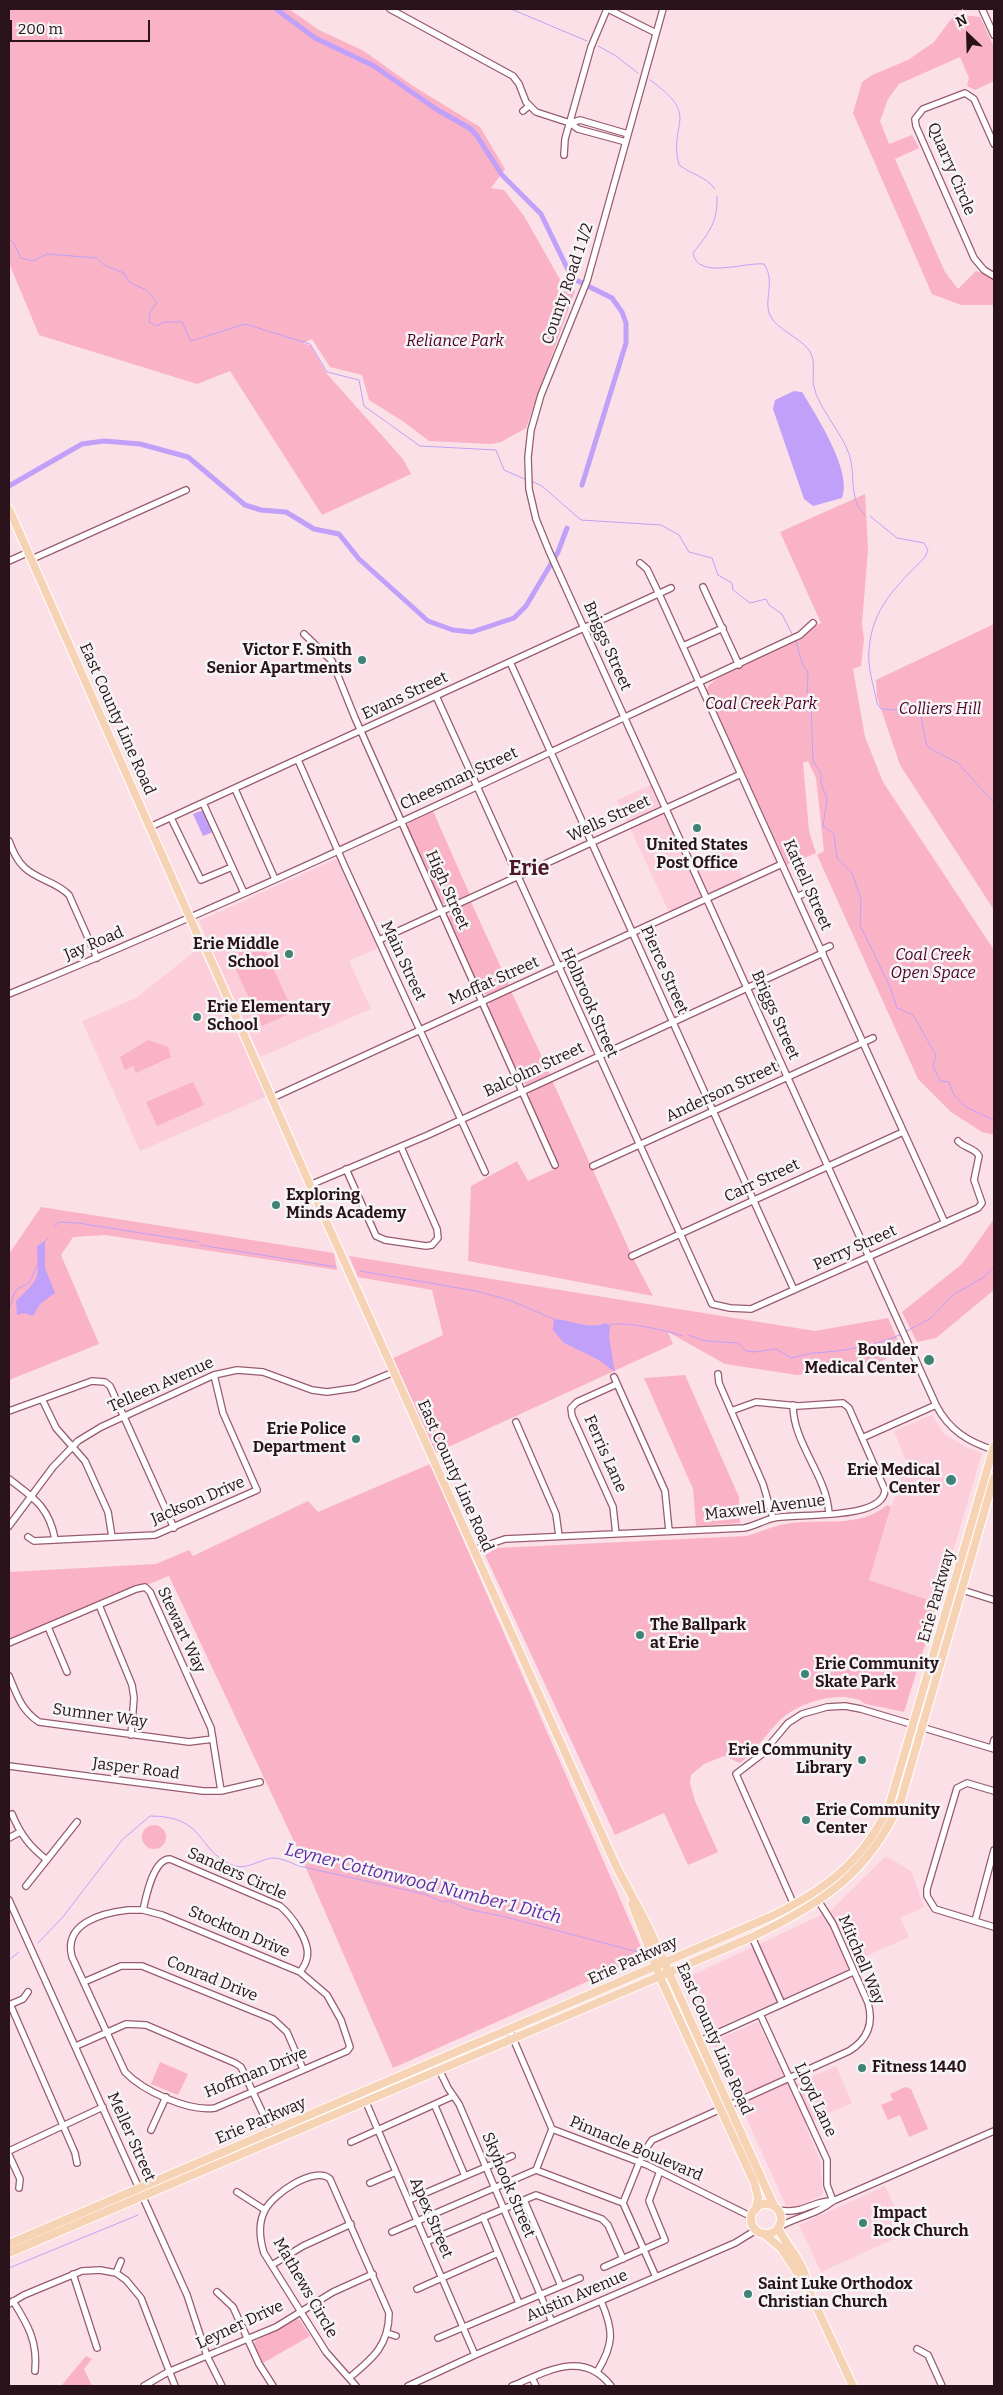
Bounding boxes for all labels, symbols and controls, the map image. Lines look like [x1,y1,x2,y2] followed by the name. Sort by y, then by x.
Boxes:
[12,10,152,42] scale bar
[943,10,993,60] north arrow
[953,11,970,31] text: N
[18,20,63,38] text: 200 m
[923,120,979,218] street label: Quarry Circle
[538,221,598,347] street label: County Road 1 1/2
[406,332,504,352] park label: Reliance Park
[579,598,635,694] street label: Briggs Street
[75,640,159,798] street label: East County Line Road
[206,641,352,679] place label: Victor F. Smith Senior Apartments
[356,654,368,666] marker: Victor F. Smith Senior Apartments
[359,668,451,724] street label: Evans Street
[705,695,817,715] park label: Coal Creek Park
[899,700,981,720] park label: Colliers Hill
[397,743,521,815] street label: Cheesman Street
[565,791,653,847] street label: Wells Street
[691,822,703,834] marker: United States Post Office
[646,836,748,874] place label: United States Post Office
[778,837,836,933] street label: Kattell Street
[421,847,473,933] street label: High Street
[509,856,549,882] district label: Erie
[376,918,430,1004] street label: Main Street
[61,923,127,965] street label: Jay Road
[636,923,692,1017] street label: Pierce Street
[193,935,279,973] place label: Erie Middle School
[556,945,622,1061] street label: Holbrook Street
[890,946,976,984] park label: Coal Creek Open Space
[283,948,295,960] marker: Erie Middle School
[446,953,542,1009] street label: Moffat Street
[747,967,803,1063] street label: Briggs Street
[207,998,330,1036] place label: Erie Elementary School
[191,1011,203,1023] marker: Erie Elementary School
[481,1038,587,1102] street label: Balcolm Street
[663,1058,781,1126] street label: Anderson Street
[721,1155,803,1207] street label: Carr Street
[286,1186,406,1224] place label: Exploring Minds Academy
[270,1199,282,1211] marker: Exploring Minds Academy
[810,1221,900,1275] street label: Perry Street
[805,1341,918,1379] place label: Boulder Medical Center
[105,1353,217,1417] street label: Telleen Avenue
[922,1353,936,1367] marker: Boulder Medical Center
[413,1397,497,1555] street label: East County Line Road
[579,1412,631,1496] street label: Ferris Lane
[253,1420,346,1458] place label: Erie Police Department
[350,1433,362,1445] marker: Erie Police Department
[847,1461,940,1499] place label: Erie Medical Center
[148,1473,248,1529] street label: Jackson Drive
[944,1473,958,1487] marker: Erie Medical Center
[704,1491,826,1525] street label: Maxwell Avenue
[915,1547,959,1645] street label: Erie Parkway
[153,1584,209,1676] street label: Stewart Way
[650,1616,746,1654] place label: The Ballpark at Erie
[634,1629,646,1641] marker: The Ballpark at Erie
[815,1655,939,1693] place label: Erie Community Skate Park
[799,1668,811,1680] marker: Erie Community Skate Park
[51,1700,149,1732] street label: Sumner Way
[728,1741,852,1779] place label: Erie Community Library
[91,1754,181,1784] street label: Jasper Road
[856,1754,868,1766] marker: Erie Community Library
[816,1801,940,1839] place label: Erie Community Center
[800,1814,812,1826] marker: Erie Community Center
[283,1839,563,1929] water label: Leyner Cottonwood Number 1 Ditch
[184,1844,290,1904] street label: Sanders Circle
[185,1902,293,1962] street label: Stockton Drive
[834,1912,888,2008] street label: Mitchell Way
[585,1933,681,1989] street label: Erie Parkway
[164,1952,260,2006] street label: Conrad Drive
[672,1960,756,2118] street label: East County Line Road
[202,2044,310,2102] street label: Hoffman Drive
[872,2058,967,2078] place label: Fitness 1440
[790,2060,840,2140] street label: Lloyd Lane
[856,2062,868,2074] marker: Fitness 1440
[103,2089,159,2185] street label: Meller Street
[213,2093,309,2149] street label: Erie Parkway
[566,2112,706,2186] street label: Pinnacle Boulevard
[477,2129,539,2241] street label: Skyhook Street
[405,2175,457,2261] street label: Apex Street
[873,2204,969,2242] place label: Impact Rock Church
[857,2217,869,2229] marker: Impact Rock Church
[269,2234,341,2342] street label: Mathews Circle
[523,2266,631,2326] street label: Austin Avenue
[758,2275,913,2313] place label: Saint Luke Orthodox Christian Church
[742,2288,754,2300] marker: Saint Luke Orthodox Christian Church
[193,2296,287,2354] street label: Leyner Drive

